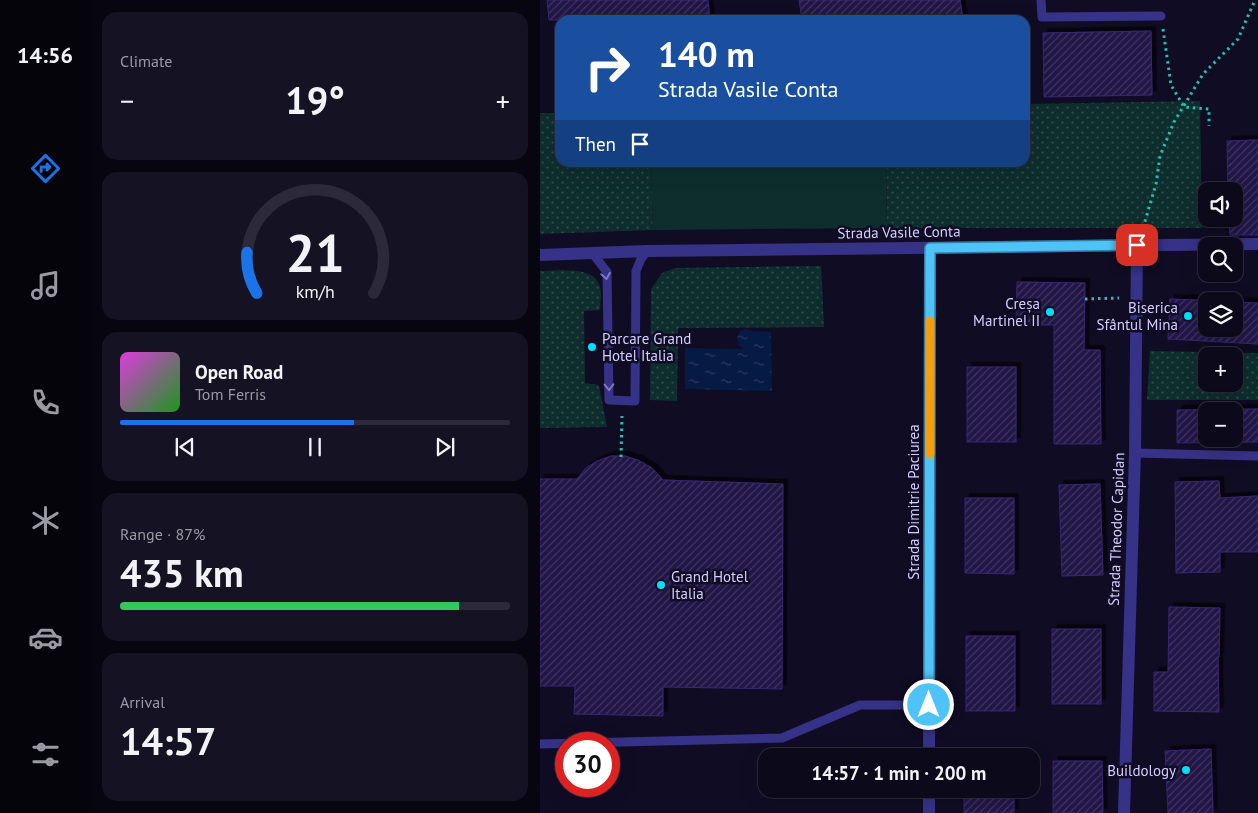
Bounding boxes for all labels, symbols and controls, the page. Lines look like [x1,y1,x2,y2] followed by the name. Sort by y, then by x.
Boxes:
[658,31,755,77] text: 140 m
[575,35,640,100] icon: right
[17,41,73,69] text: 14:56
[120,51,172,71] text: Climate
[285,75,345,124] text: 19°
[658,75,838,103] text: Strada Vasile Conta
[120,82,134,119] text: −
[496,82,510,119] text: +
[626,130,654,158] icon: arrive
[575,132,616,156] text: Then
[28,151,63,186] icon: directions
[1198,182,1243,447] map controls
[1198,182,1243,227] button: sound
[286,219,344,286] text: 21
[837,221,961,243] street label: Strada Vasile Conta
[1116,224,1158,266] pin
[1123,231,1151,259] icon: arrive
[1198,237,1243,282] button: search
[28,268,63,303] icon: music
[600,273,611,281] one-way arrow
[295,280,335,303] text: km/h
[1198,292,1243,337] button: layers
[973,294,1040,330] place label: Creșa Martinel II
[1097,298,1178,334] place label: Biserica Sfântul Mina
[1044,306,1056,318] marker: Creșa Martinel II
[1182,310,1194,322] marker: Biserica Sfântul Mina
[602,329,691,365] place label: Parcare Grand Hotel Italia
[586,341,598,353] marker: Parcare Grand Hotel Italia
[1198,347,1243,392] button: +
[195,360,283,384] text: Open Road
[604,383,614,391] one-way arrow
[195,384,266,404] text: Tom Ferris
[28,385,63,420] icon: phone
[1198,402,1243,447] button: −
[904,424,923,580] street label: Strada Dimitrie Paciurea
[171,433,199,461] icon: previous
[301,433,329,461] icon: pause
[431,433,459,461] icon: next
[1104,452,1128,606] street label: Strada Theodor Capidan
[28,503,63,538] icon: climate
[120,524,205,544] text: Range · 87%
[120,548,244,597] text: 435 km
[671,567,749,603] place label: Grand Hotel Italia
[655,579,667,591] marker: Grand Hotel Italia
[28,620,63,655] icon: car
[902,678,954,730] position arrow
[120,692,165,712] text: Arrival
[120,716,216,765] text: 14:57
[555,732,620,797] speed limit sign: 30
[28,737,63,772] icon: filters
[812,761,986,785] text: 14:57 · 1 min · 200 m
[1107,761,1176,780] place label: Buildology
[1180,764,1192,776] marker: Buildology

